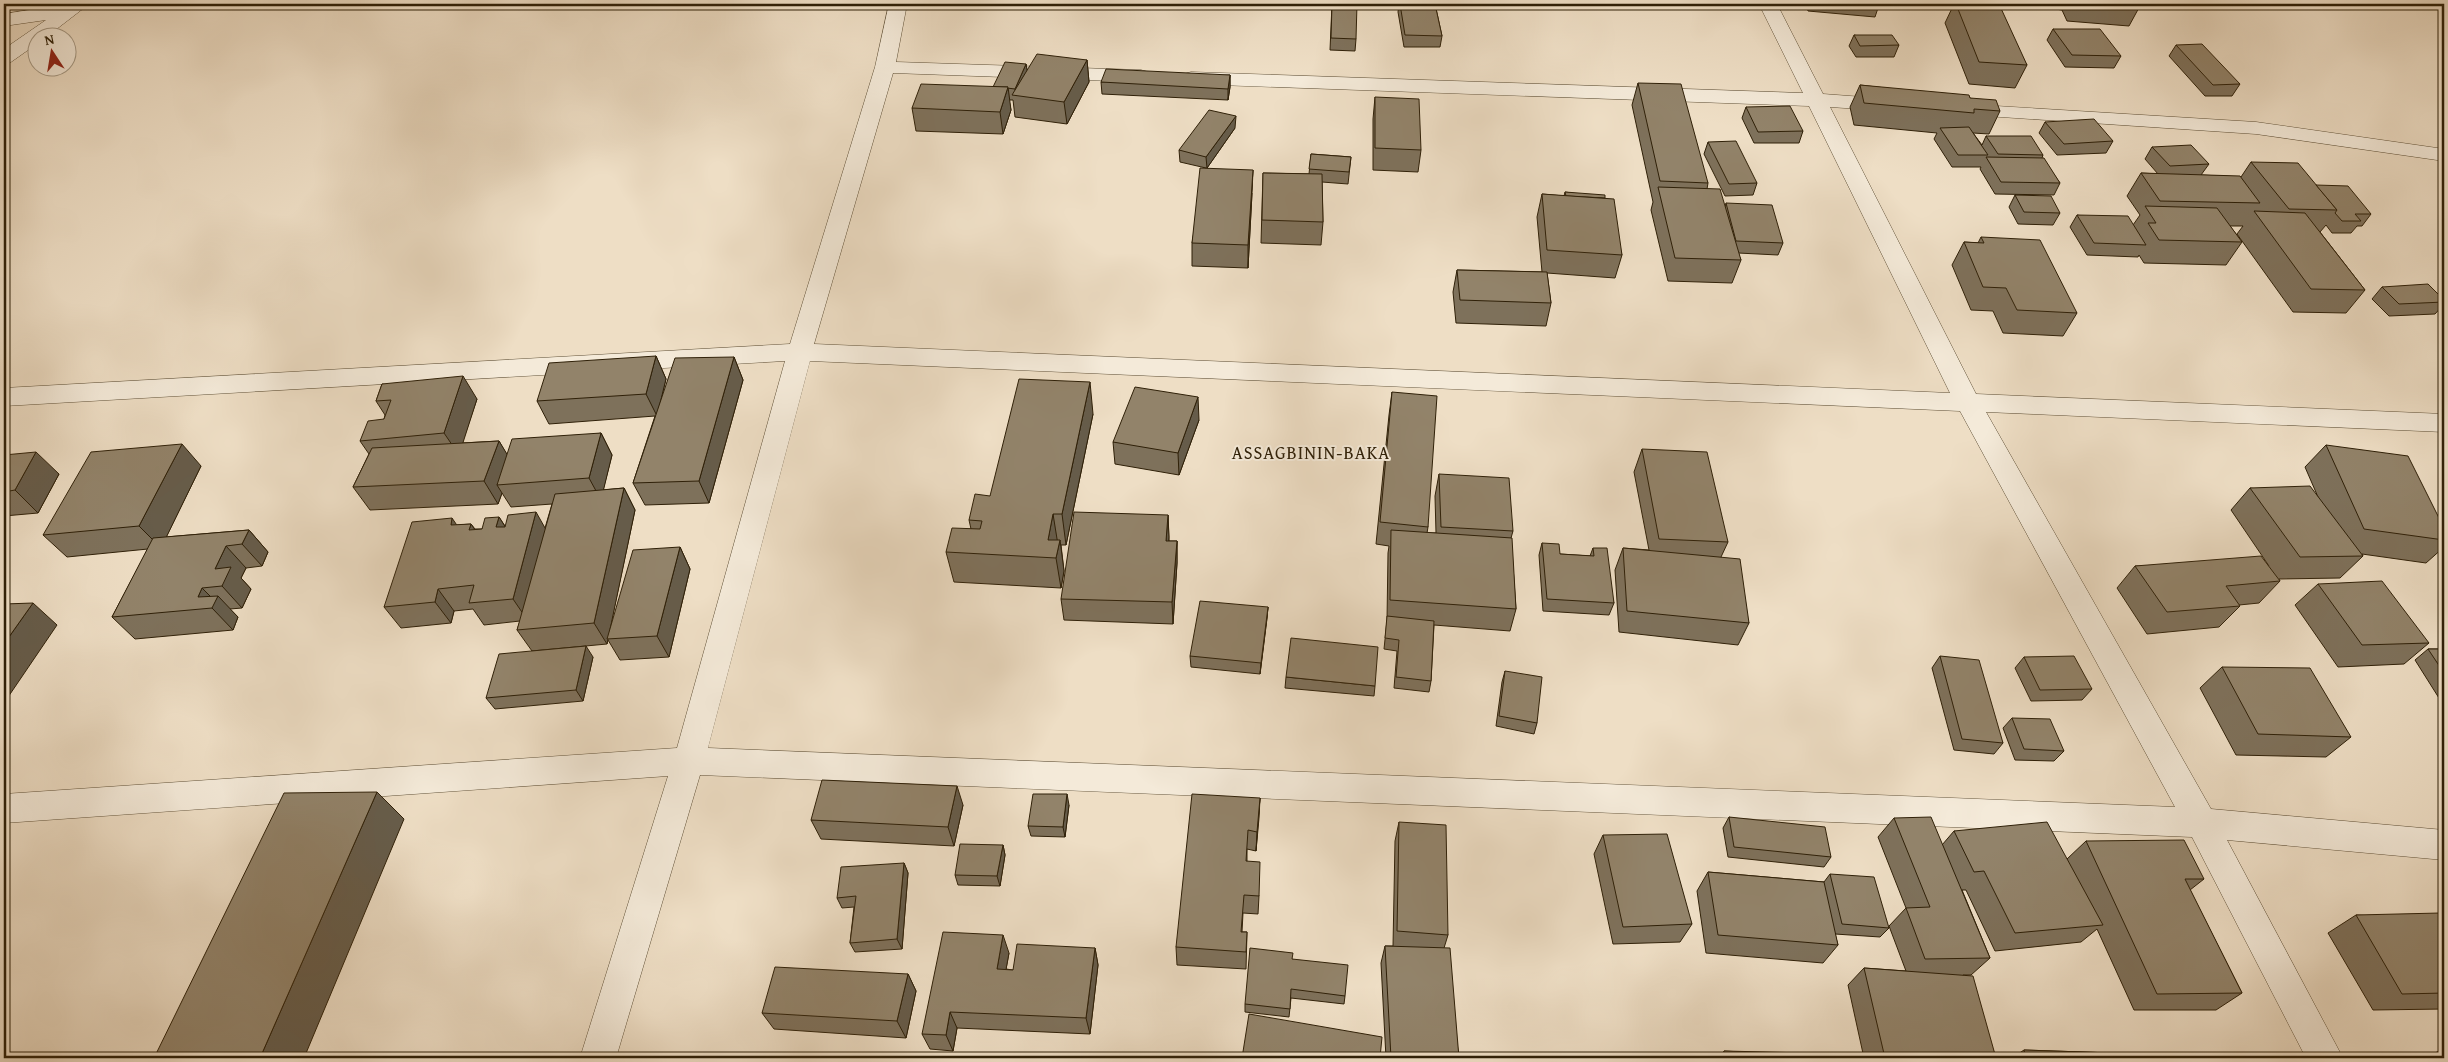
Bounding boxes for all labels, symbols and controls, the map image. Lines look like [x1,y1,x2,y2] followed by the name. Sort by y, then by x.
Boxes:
[28,28,78,78] north arrow
[43,28,57,50] text: N
[1232,439,1390,466] district label: ASSAGBININ-BAKA

